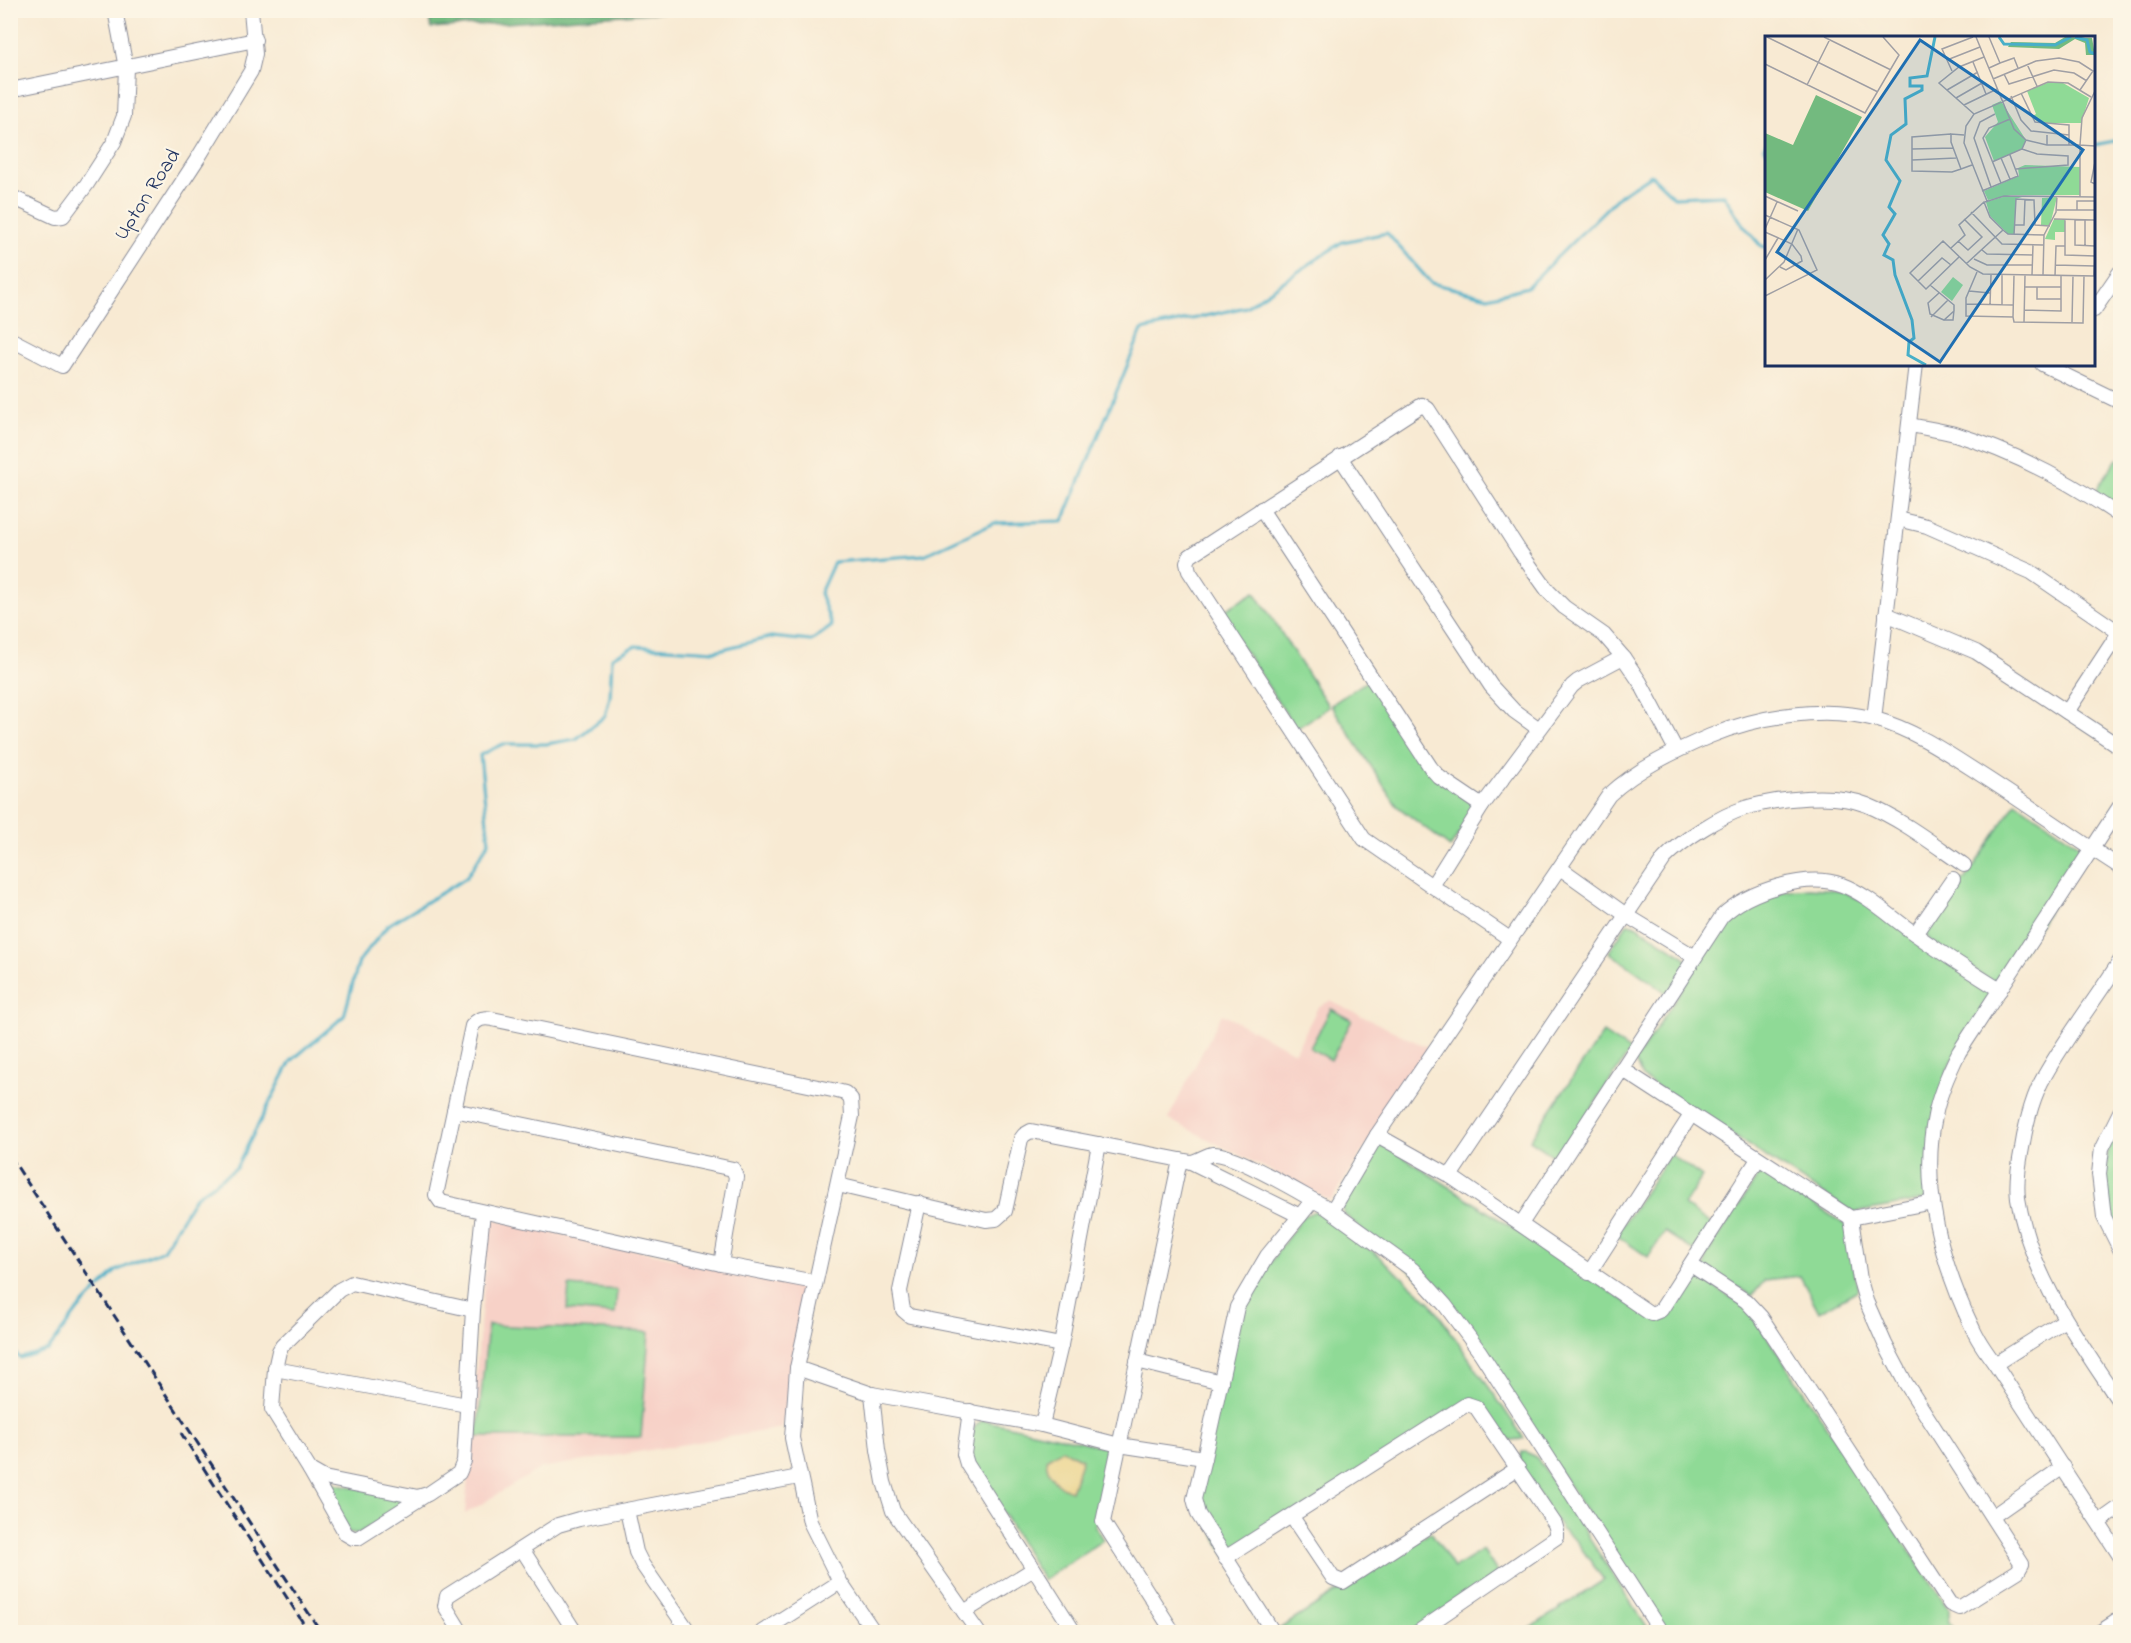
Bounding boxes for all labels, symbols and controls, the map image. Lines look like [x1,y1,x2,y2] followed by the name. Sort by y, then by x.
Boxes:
[1765,36,2095,366] inset map
[107,143,189,247] street label: Upton Road

